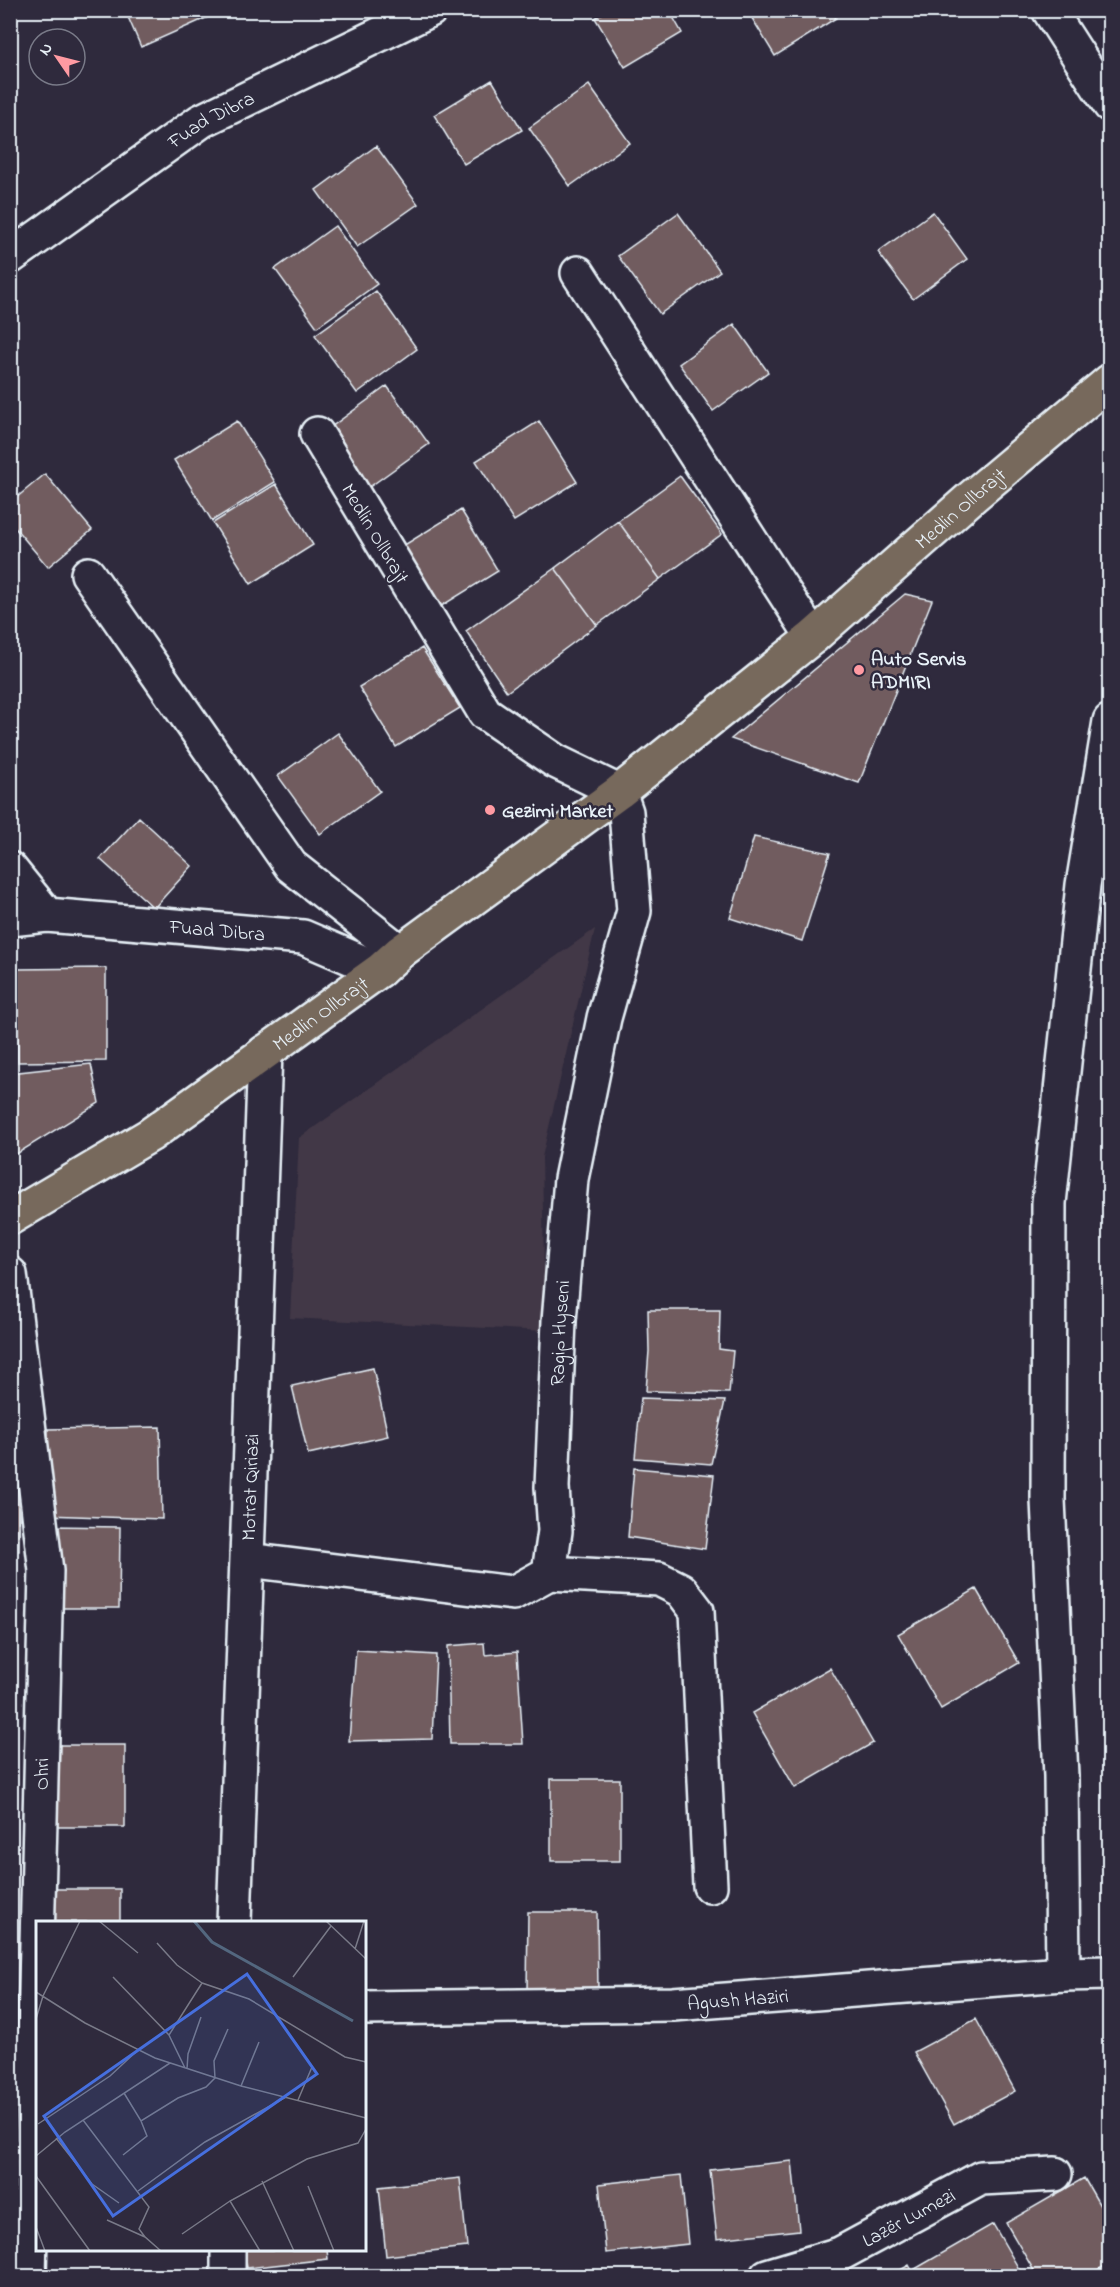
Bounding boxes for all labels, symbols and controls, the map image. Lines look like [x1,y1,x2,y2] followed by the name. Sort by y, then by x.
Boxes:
[27,27,87,87] north arrow
[33,38,59,61] text: N
[162,85,260,158] street label: Fuad Dibra
[910,462,1014,558] street label: Medlin Ollbrajt
[333,479,415,590] street label: Medlin Ollbrajt
[871,646,966,698] place label: Auto Servis ADMIRI
[852,663,866,677] marker: Auto Servis ADMIRI
[502,798,613,827] place label: Gezimi Market
[483,803,497,817] marker: Gezimi Market
[167,913,266,951] street label: Fuad Dibra
[267,970,376,1060] street label: Medlin Ollbrajt
[544,1279,579,1386] street label: Ragip Hyseni
[236,1433,268,1541] street label: Motrat Qiriazi
[29,1758,58,1791] street label: Ohri
[36,1921,366,2251] inset map
[686,1983,790,2020] street label: Agush Haziri
[858,2182,961,2256] street label: Lazër Lumezi

